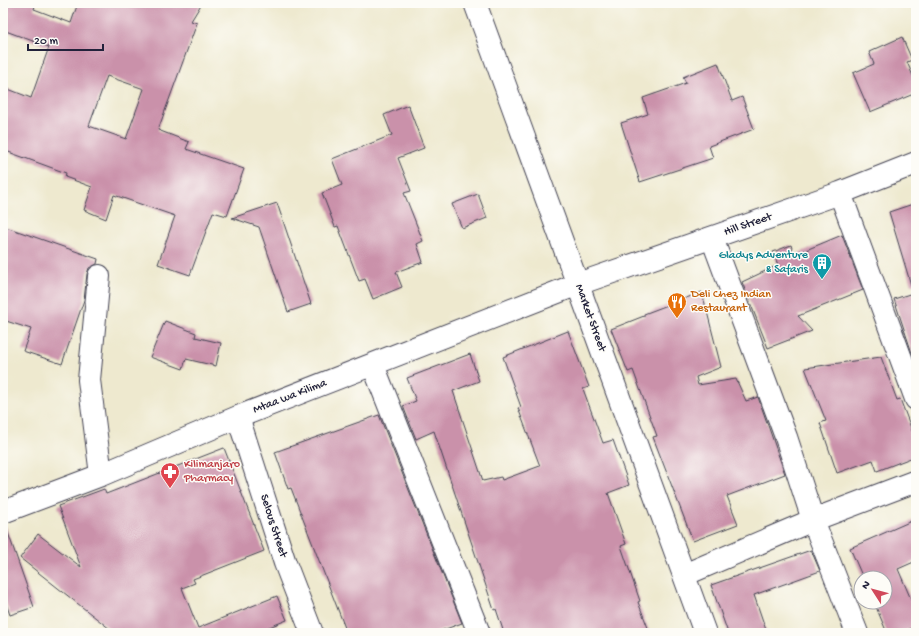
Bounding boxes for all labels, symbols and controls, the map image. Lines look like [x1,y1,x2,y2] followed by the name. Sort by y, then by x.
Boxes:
[28,26,103,52] scale bar
[34,35,59,49] text: 20 m
[722,210,775,240] street label: Hill Street
[719,249,809,277] place label: Gladys Adventure & Safaris
[811,252,833,280] building icon: Gladys Adventure & Safaris
[571,282,609,355] street label: Market Street
[690,288,771,316] place label: Deli Chez Indian Restaurant
[666,291,688,319] restaurant icon: Deli Chez Indian Restaurant
[251,376,329,417] street label: Mtaa wa Kilima
[183,458,240,486] place label: Kilimanjaro Pharmacy
[159,461,181,489] pharmacy icon: Kilimanjaro Pharmacy
[256,493,290,560] street label: Selous Street
[853,570,893,610] north arrow
[860,579,873,592] text: N

